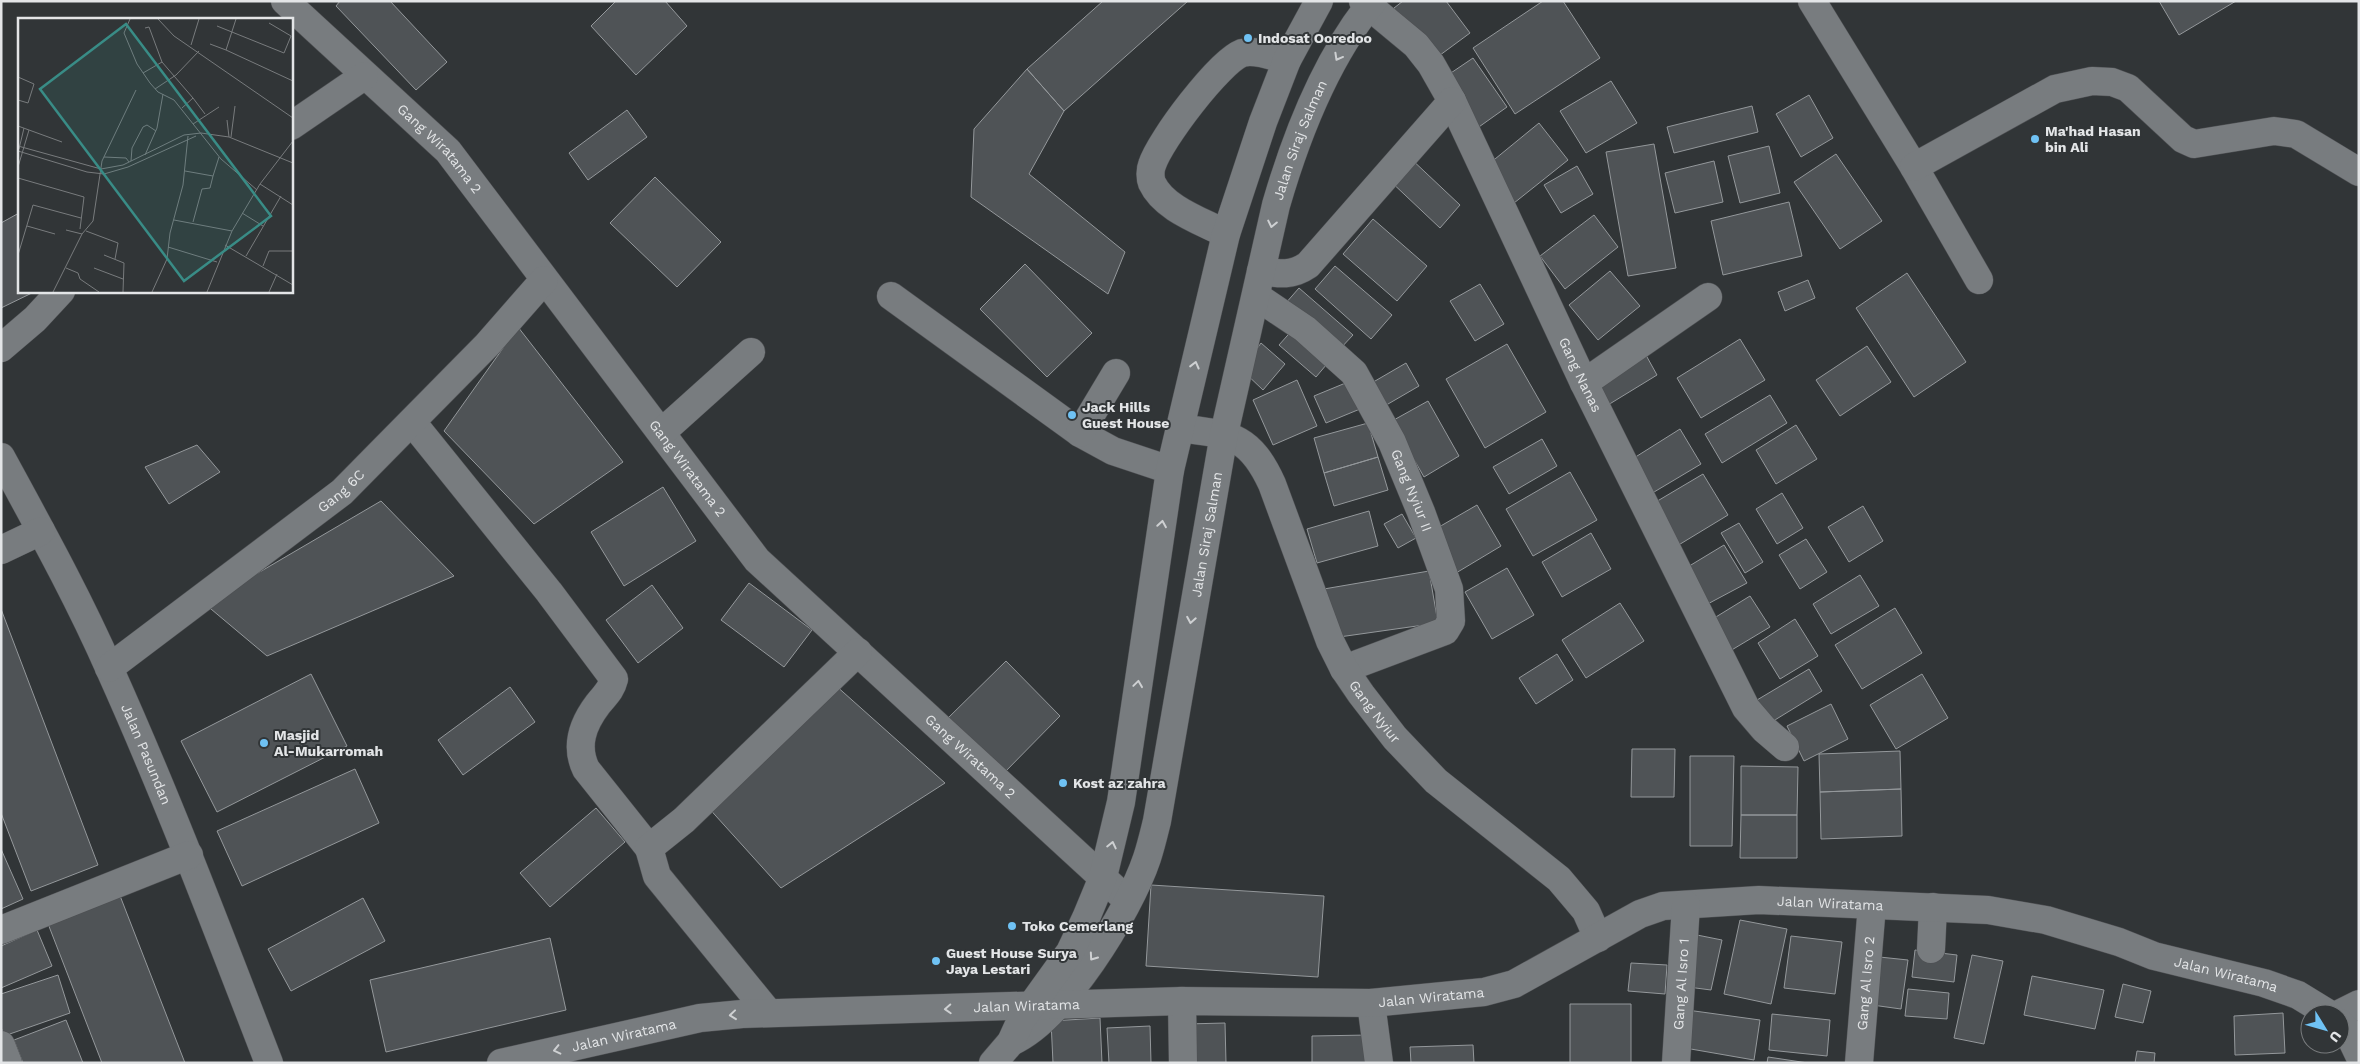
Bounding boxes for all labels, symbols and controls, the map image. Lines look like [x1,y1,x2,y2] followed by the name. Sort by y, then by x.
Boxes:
[18,18,292,292] inset map
[1258,30,1372,46] place label: Indosat Ooredoo
[1242,32,1254,44] marker: Indosat Ooredoo
[1334,52,1344,61] one-way arrow
[1270,77,1330,202] street label: Jalan Siraj Salman
[394,100,485,196] street label: Gang Wiratama 2
[2045,123,2141,155] place label: Ma'had Hasan bin Ali
[2029,133,2041,145] marker: Ma'had Hasan bin Ali
[1267,219,1278,228] one-way arrow
[1556,335,1605,415] street label: Gang Nanas
[1189,360,1200,369] one-way arrow
[1082,399,1169,431] place label: Jack Hills Guest House
[1066,409,1078,421] marker: Jack Hills Guest House
[646,417,729,520] street label: Gang Wiratama 2
[1388,447,1435,534] street label: Gang Nyiur II
[314,466,368,516] street label: Gang 6C
[1188,471,1225,598] street label: Jalan Siraj Salman
[1156,519,1166,528] one-way arrow
[1186,615,1196,624] one-way arrow
[1346,677,1404,747] street label: Gang Nyiur
[1132,680,1143,688] one-way arrow
[118,701,175,807] street label: Jalan Pasundan
[922,711,1019,802] street label: Gang Wiratama 2
[274,727,383,759] place label: Masjid Al-Mukarromah
[258,737,270,749] marker: Masjid Al-Mukarromah
[1073,775,1166,791] place label: Kost az zahra
[1057,777,1069,789] marker: Kost az zahra
[1106,840,1117,849] one-way arrow
[1777,893,1884,913] street label: Jalan Wiratama
[1022,918,1133,934] place label: Toko Cemerlang
[1006,920,1018,932] marker: Toko Cemerlang
[1854,936,1877,1031] street label: Gang Al Isro 2
[1670,938,1692,1030] street label: Gang Al Isro 1
[946,945,1078,977] place label: Guest House Surya Jaya Lestari
[1090,951,1099,960] one-way arrow
[2173,953,2280,995] street label: Jalan Wiratama
[930,955,942,967] marker: Guest House Surya Jaya Lestari
[1378,984,1485,1010] street label: Jalan Wiratama
[973,996,1080,1015] street label: Jalan Wiratama
[944,1003,952,1014] one-way arrow
[2300,1004,2350,1054] north arrow
[729,1009,737,1020] one-way arrow
[570,1016,678,1055] street label: Jalan Wiratama
[2326,1028,2345,1046] text: U
[552,1044,561,1055] one-way arrow

